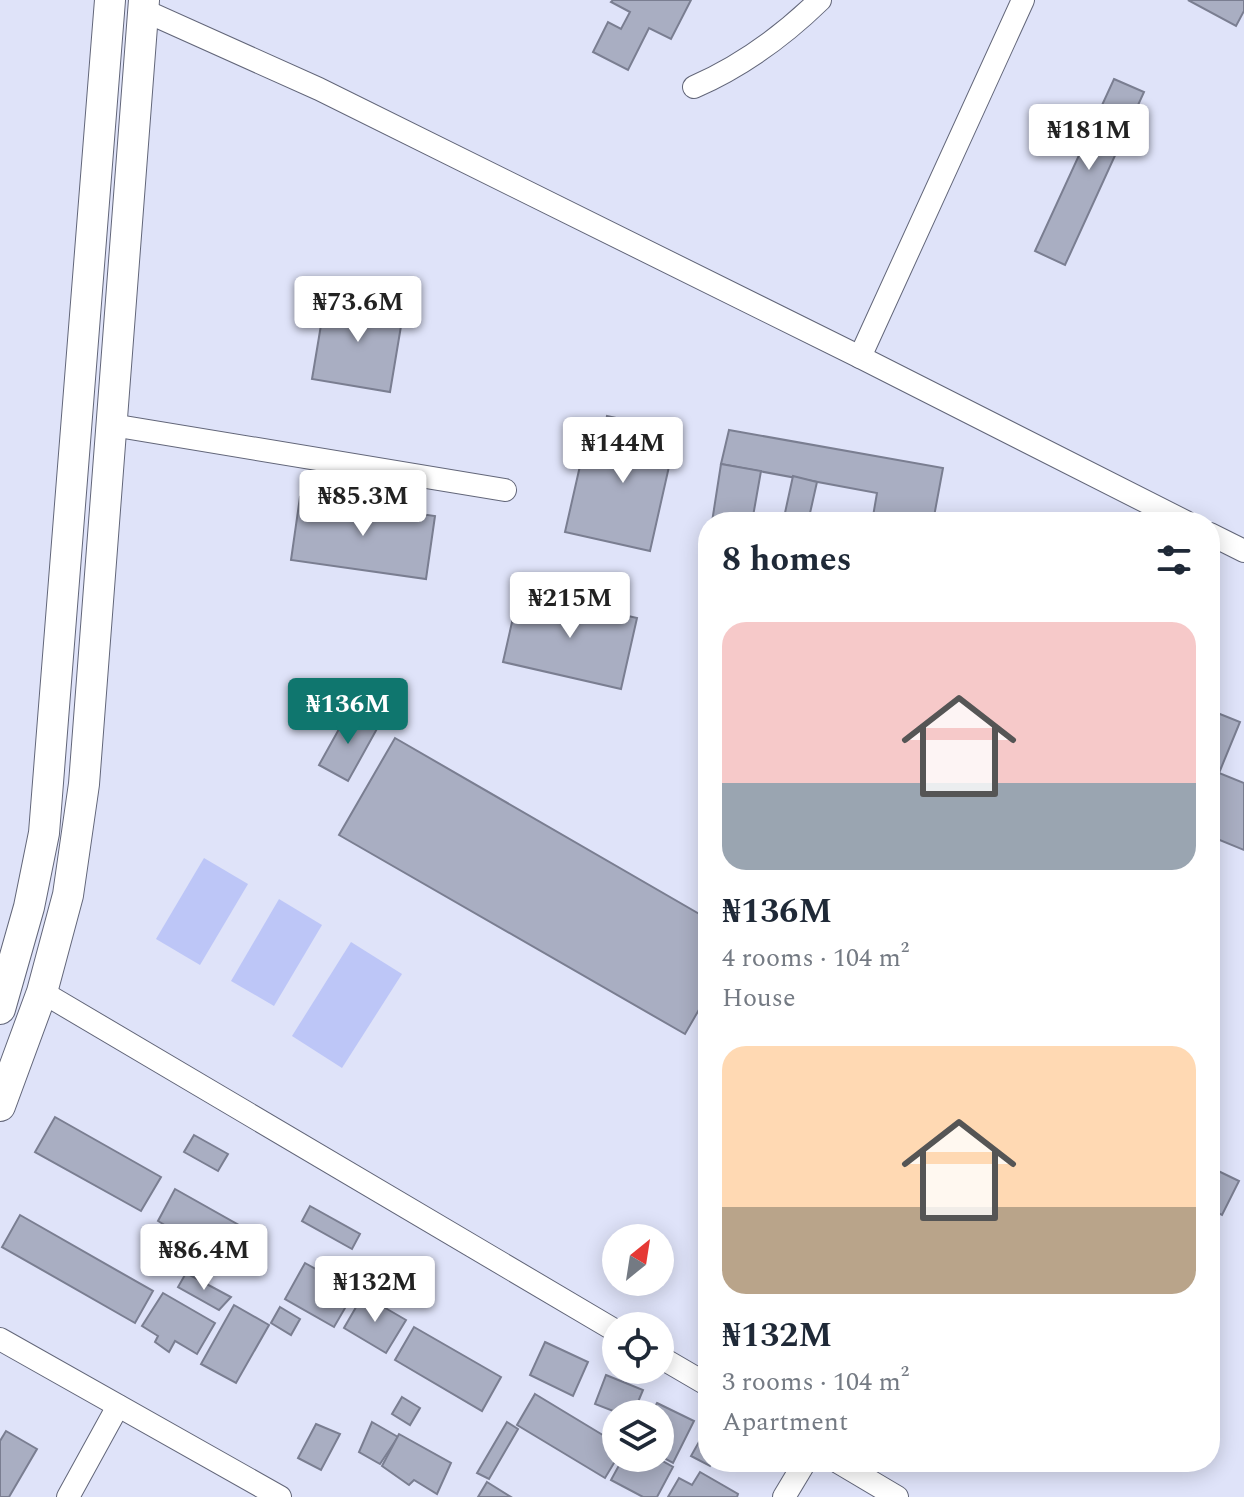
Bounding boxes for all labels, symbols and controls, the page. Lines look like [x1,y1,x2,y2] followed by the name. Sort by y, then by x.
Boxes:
[1033,104,1145,172] pin: ₦181M
[1047,110,1131,150] text: ₦181M
[293,276,423,344] pin: ₦73.6M
[312,282,404,322] text: ₦73.6M
[567,417,679,485] pin: ₦144M
[581,423,665,463] text: ₦144M
[298,470,428,538] pin: ₦85.3M
[317,476,409,516] text: ₦85.3M
[722,534,852,586] text: 8 homes
[1152,538,1196,582] icon: filters
[514,572,626,640] pin: ₦215M
[528,578,612,618] text: ₦215M
[887,674,1031,818] icon: home
[292,678,404,746] pin: ₦136M
[306,684,390,724] text: ₦136M
[722,886,832,938] text: ₦136M
[722,938,909,978] text: 4 rooms · 104 m²
[722,978,796,1018] text: House
[887,1098,1031,1242] icon: home
[139,1224,269,1292] pin: ₦86.4M
[602,1224,674,1296] north arrow
[602,1224,674,1472] map controls
[158,1230,250,1270] text: ₦86.4M
[319,1256,431,1324] pin: ₦132M
[333,1262,417,1302] text: ₦132M
[722,1310,832,1362] text: ₦132M
[602,1312,674,1384] button: locate
[722,1362,909,1402] text: 3 rooms · 104 m²
[602,1400,674,1472] button: layers
[722,1402,848,1442] text: Apartment

